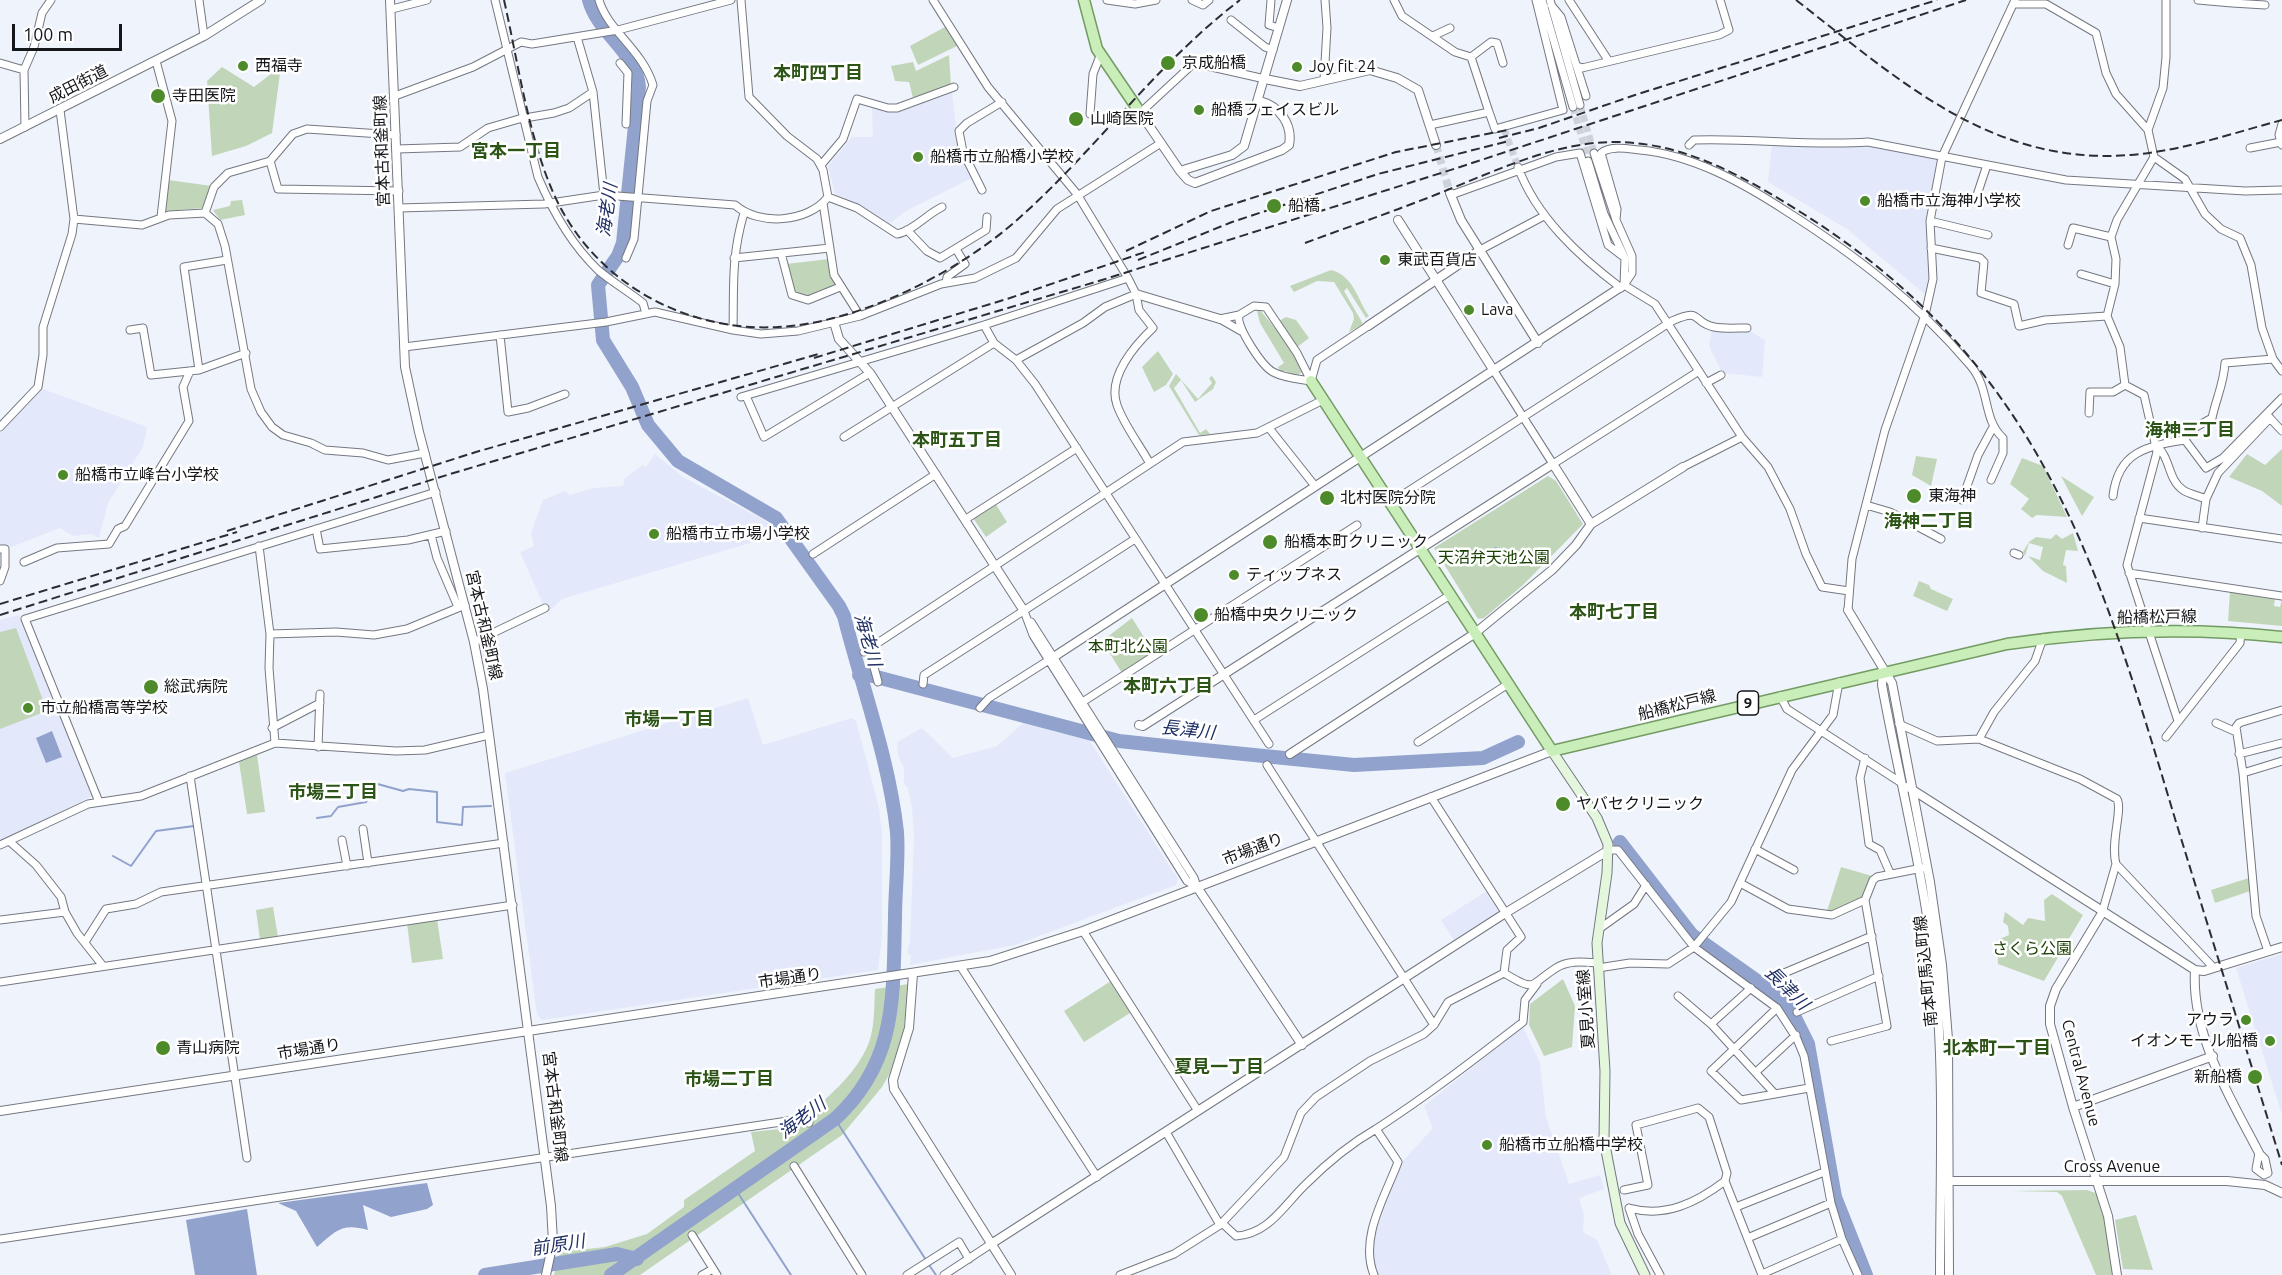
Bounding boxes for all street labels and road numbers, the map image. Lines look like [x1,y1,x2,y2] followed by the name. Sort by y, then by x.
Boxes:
[45,61,111,107] street label: 成田街道
[370,95,394,207] street label: 宮本古和釜町線
[462,568,506,682] street label: 宮本古和釜町線
[2117,607,2197,627] street label: 船橋松戸線
[1636,686,1718,724] street label: 船橋松戸線
[1738,691,1758,715] road number: 9
[1220,829,1286,869] street label: 市場通り
[1911,914,1941,1028] street label: 南本町馬込町線
[757,964,823,992] street label: 市場通り
[1574,968,1598,1050] street label: 夏見小室線
[2057,1017,2105,1129] street label: Central Avenue
[276,1035,342,1063] street label: 市場通り
[539,1050,571,1164] street label: 宮本古和釜町線
[2064,1157,2160,1177] street label: Cross Avenue

